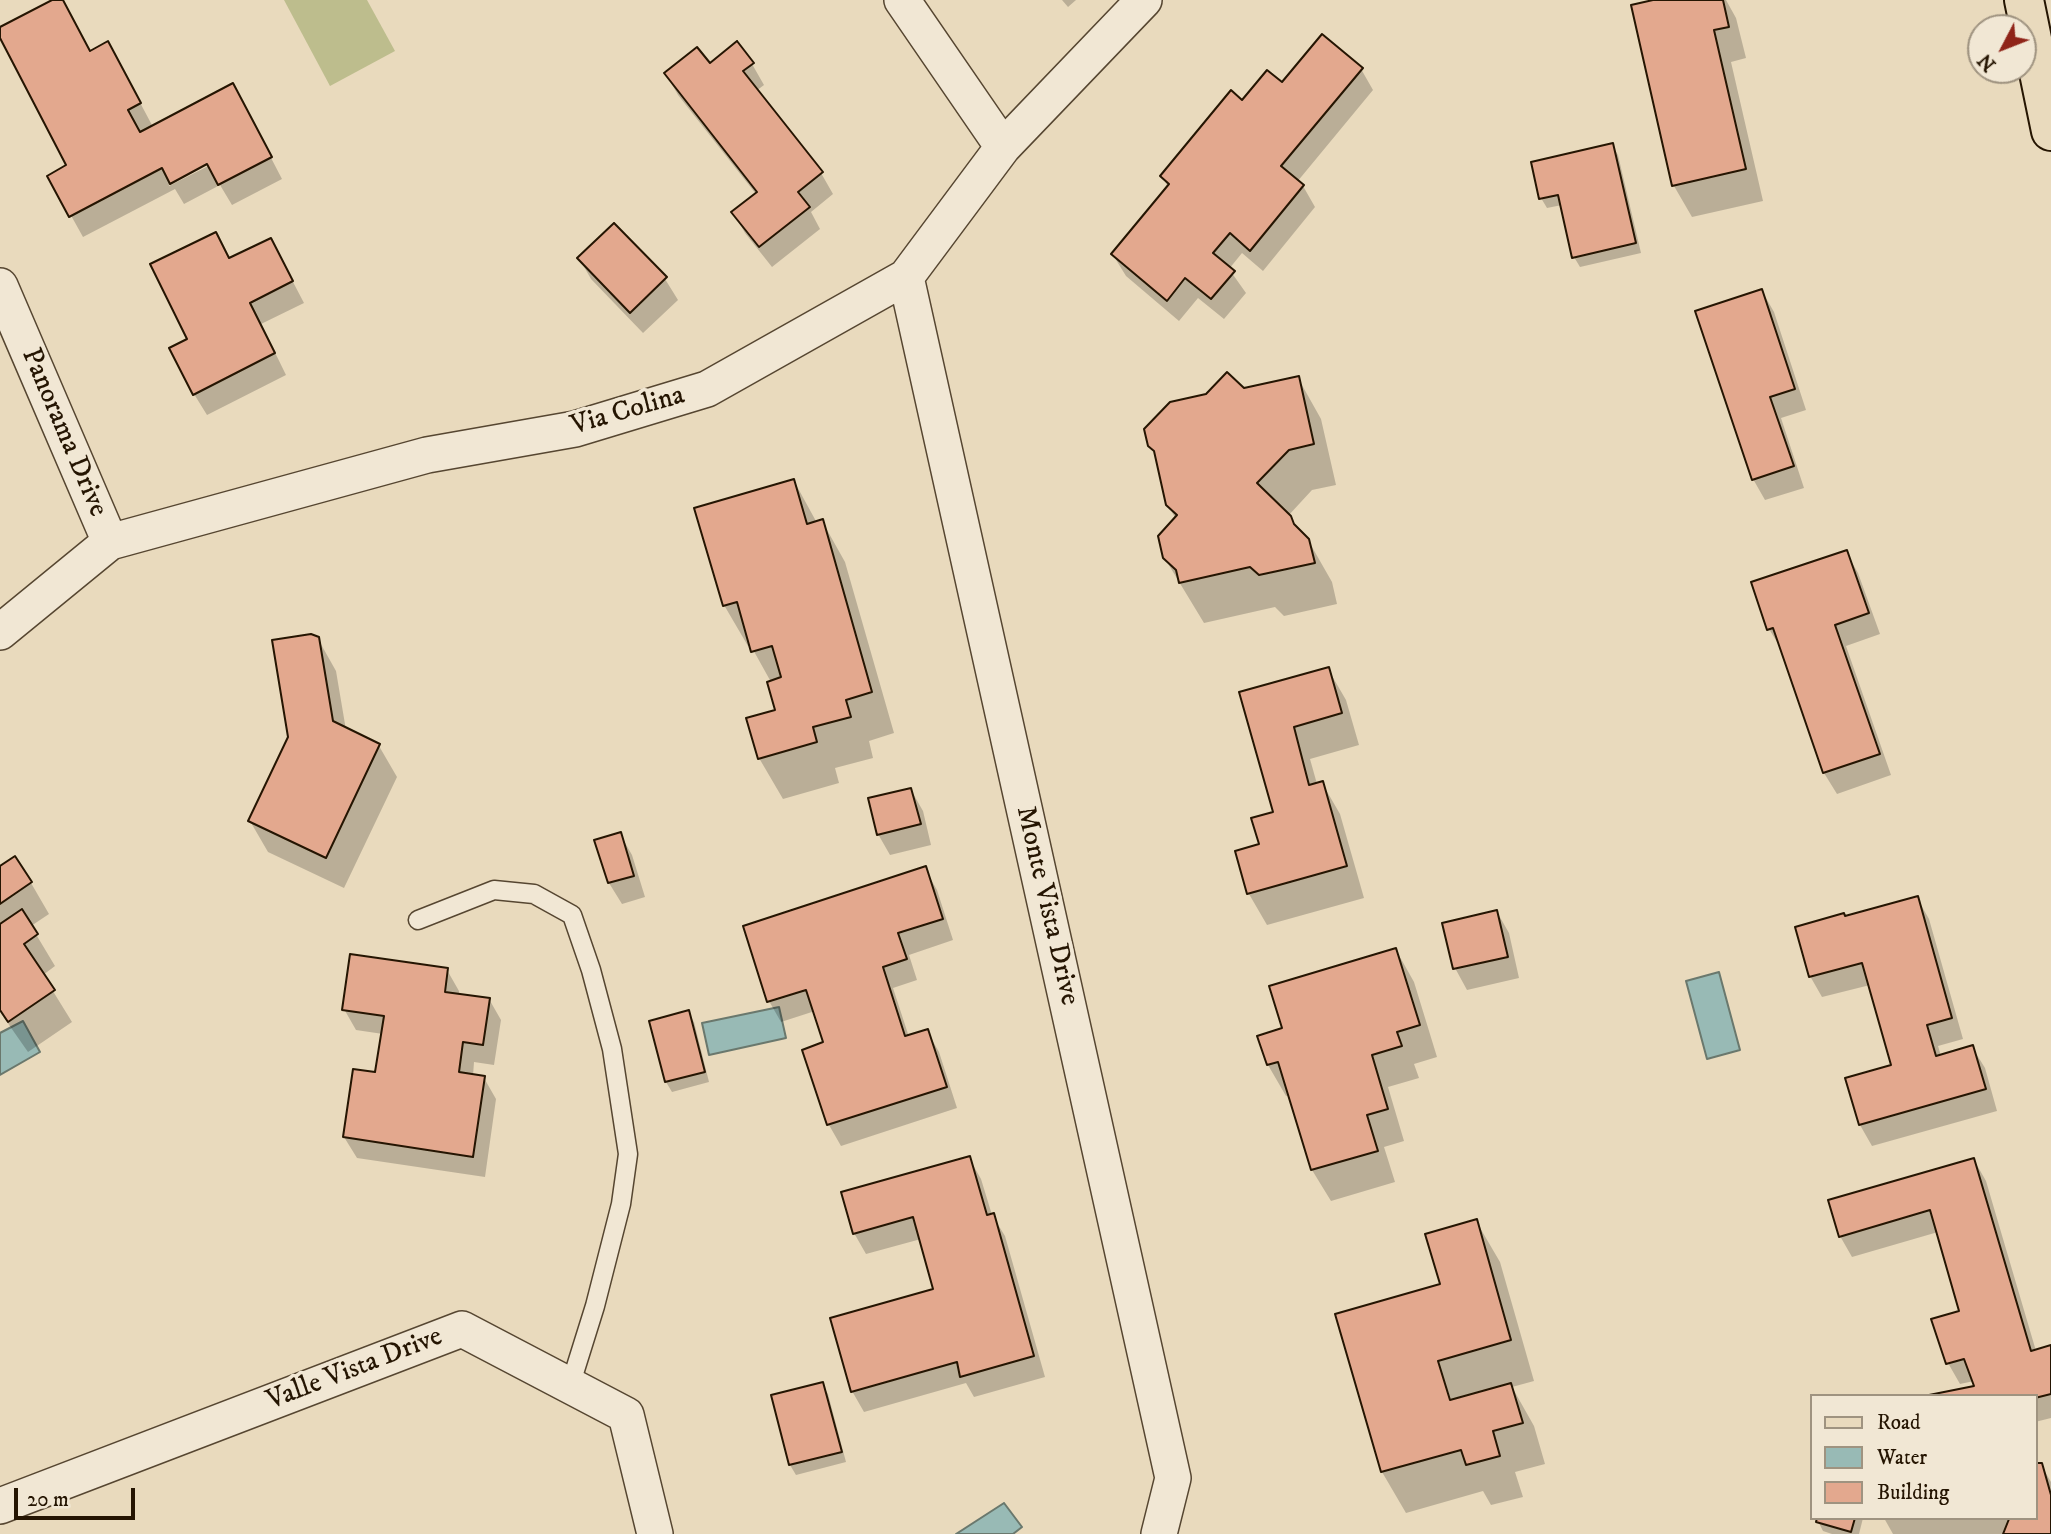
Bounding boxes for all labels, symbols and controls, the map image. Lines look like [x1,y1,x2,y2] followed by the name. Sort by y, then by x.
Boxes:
[1967,14,2037,84] north arrow
[1974,49,2001,76] text: N
[12,344,114,522] street label: Panorama Drive
[567,380,689,444] street label: Via Colina
[1007,803,1085,1009] street label: Monte Vista Drive
[262,1321,448,1419] street label: Valle Vista Drive
[1810,1394,2037,1520] legend
[1877,1410,1921,1436] text: Road
[1877,1445,1927,1471] text: Water
[18,1474,138,1518] scale bar
[1877,1480,1949,1506] text: Building
[27,1487,69,1513] text: 20 m

